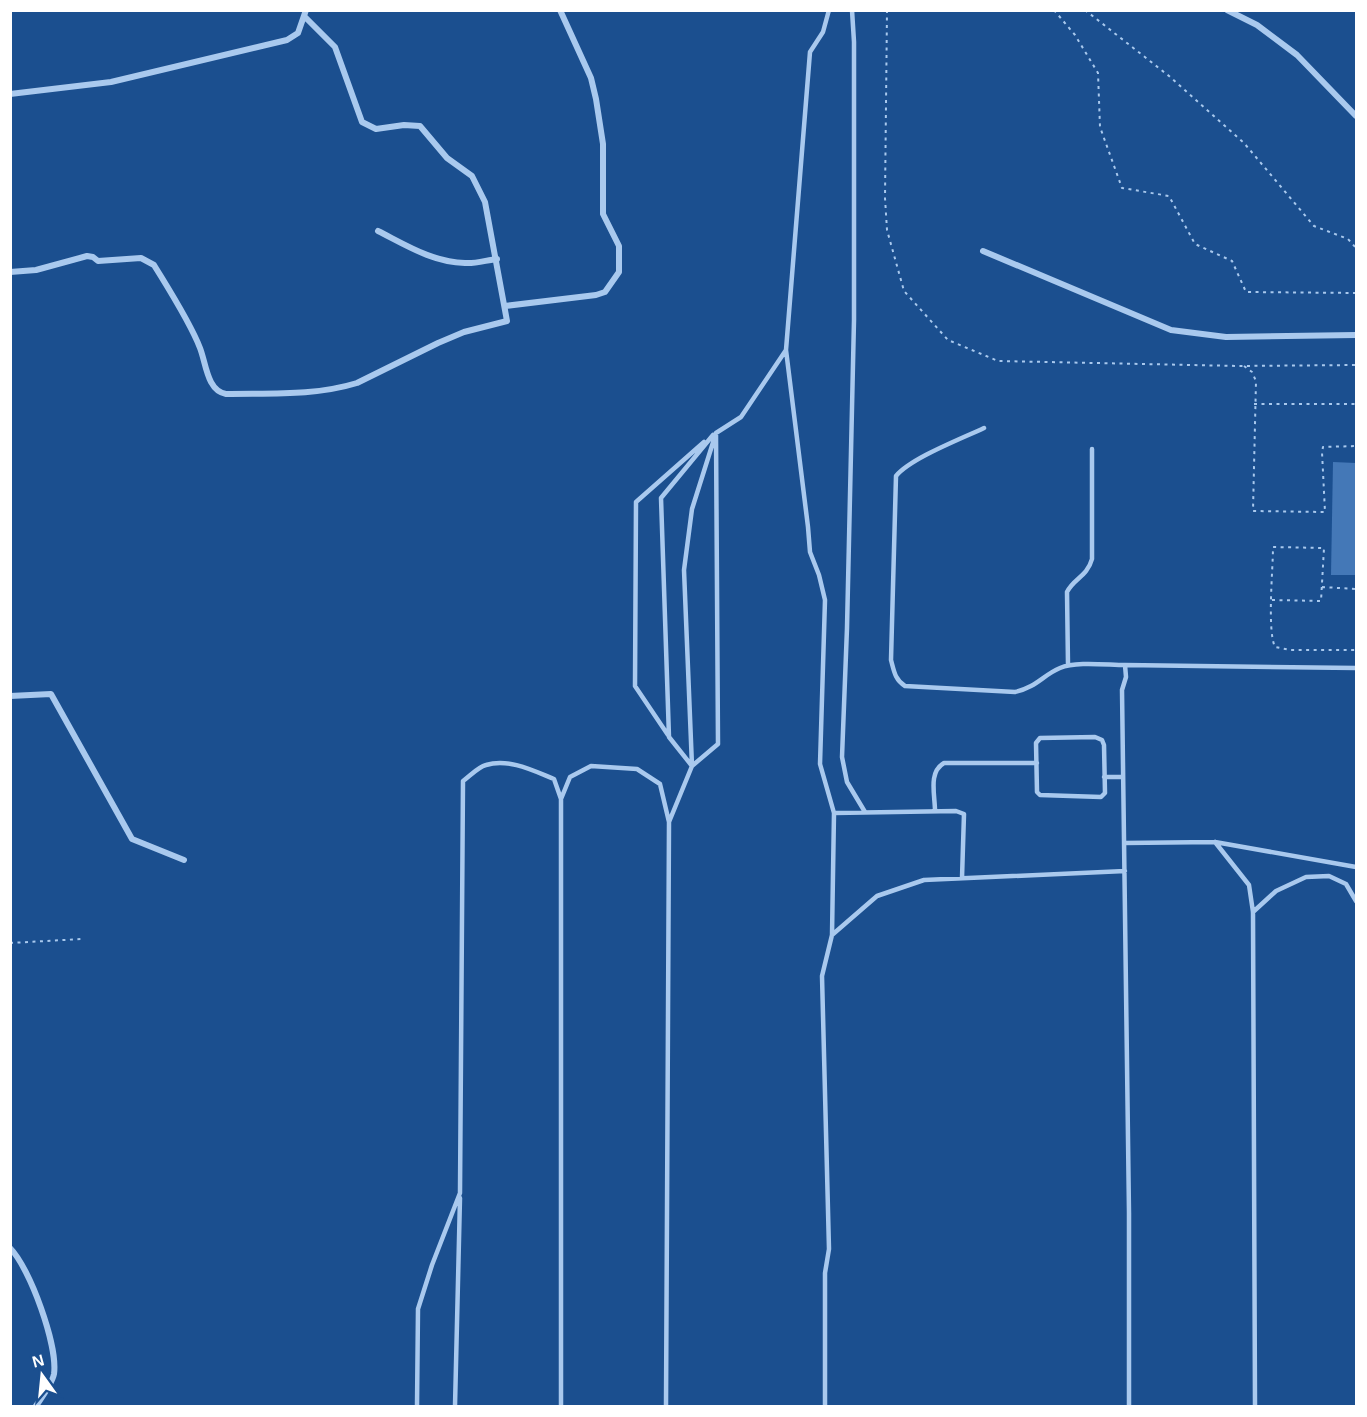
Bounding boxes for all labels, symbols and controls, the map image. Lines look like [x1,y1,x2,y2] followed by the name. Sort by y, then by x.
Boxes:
[12,1345,72,1405] north arrow
[30,1351,46,1371] text: N

